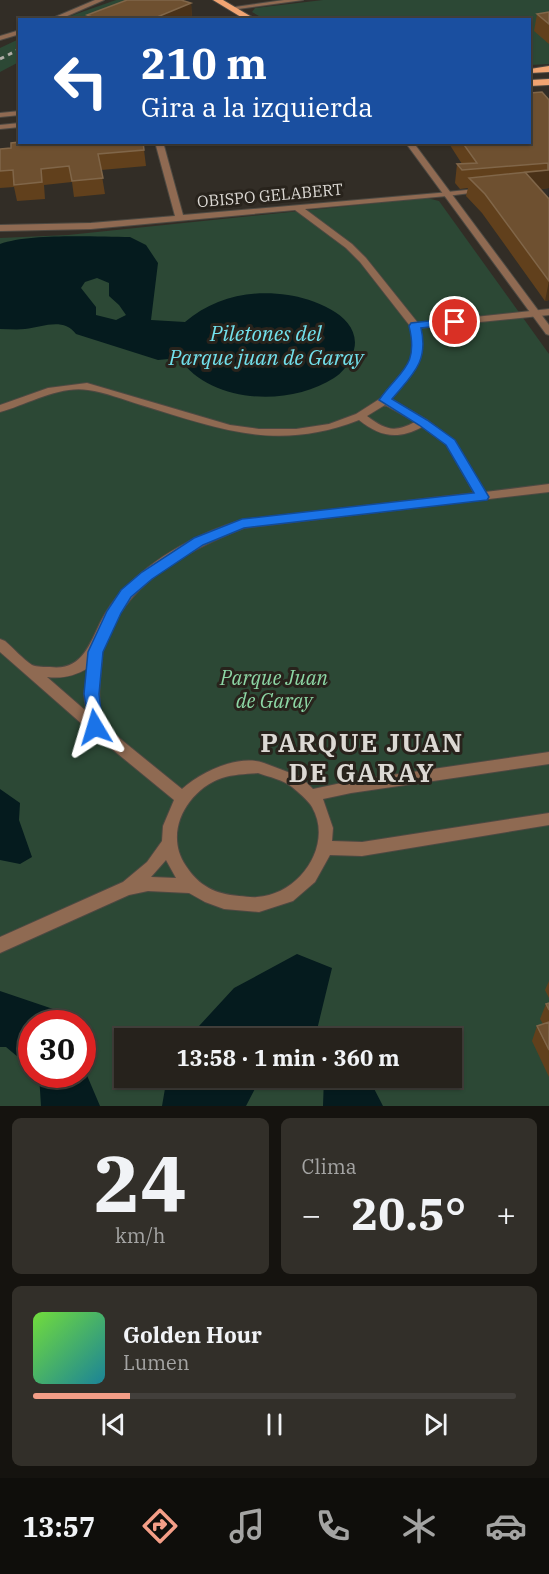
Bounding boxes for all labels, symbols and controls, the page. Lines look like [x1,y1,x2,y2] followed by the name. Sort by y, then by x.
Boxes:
[141,36,267,91] text: 210 m
[42,42,120,120] icon: left
[141,89,373,124] text: Gira a la izquierda
[196,179,344,211] street label: OBISPO GELABERT
[429,296,480,347] pin
[438,305,471,338] icon: arrive
[168,319,366,371] water label: Piletones del Parque juan de Garay
[219,664,329,714] park label: Parque Juan de Garay
[63,695,127,759] position arrow
[260,725,464,789] district label: PARQUE JUAN DE GARAY
[18,1010,96,1088] speed limit sign: 30
[176,1043,400,1072] text: 13:58 · 1 min · 360 m
[93,1132,187,1233] text: 24
[302,1153,357,1180] text: Clima
[351,1184,466,1242] text: 20.5°
[302,1193,321,1236] text: −
[496,1193,516,1236] text: +
[115,1222,166,1249] text: km/h
[123,1320,262,1349] text: Golden Hour
[123,1349,190,1376] text: Lumen
[97,1408,130,1441] icon: previous
[258,1408,291,1441] icon: pause
[419,1408,452,1441] icon: next
[139,1505,181,1547] icon: directions
[226,1505,268,1547] icon: music
[312,1505,354,1547] icon: phone
[398,1505,440,1547] icon: climate
[485,1505,527,1547] icon: car
[22,1509,95,1544] text: 13:57

